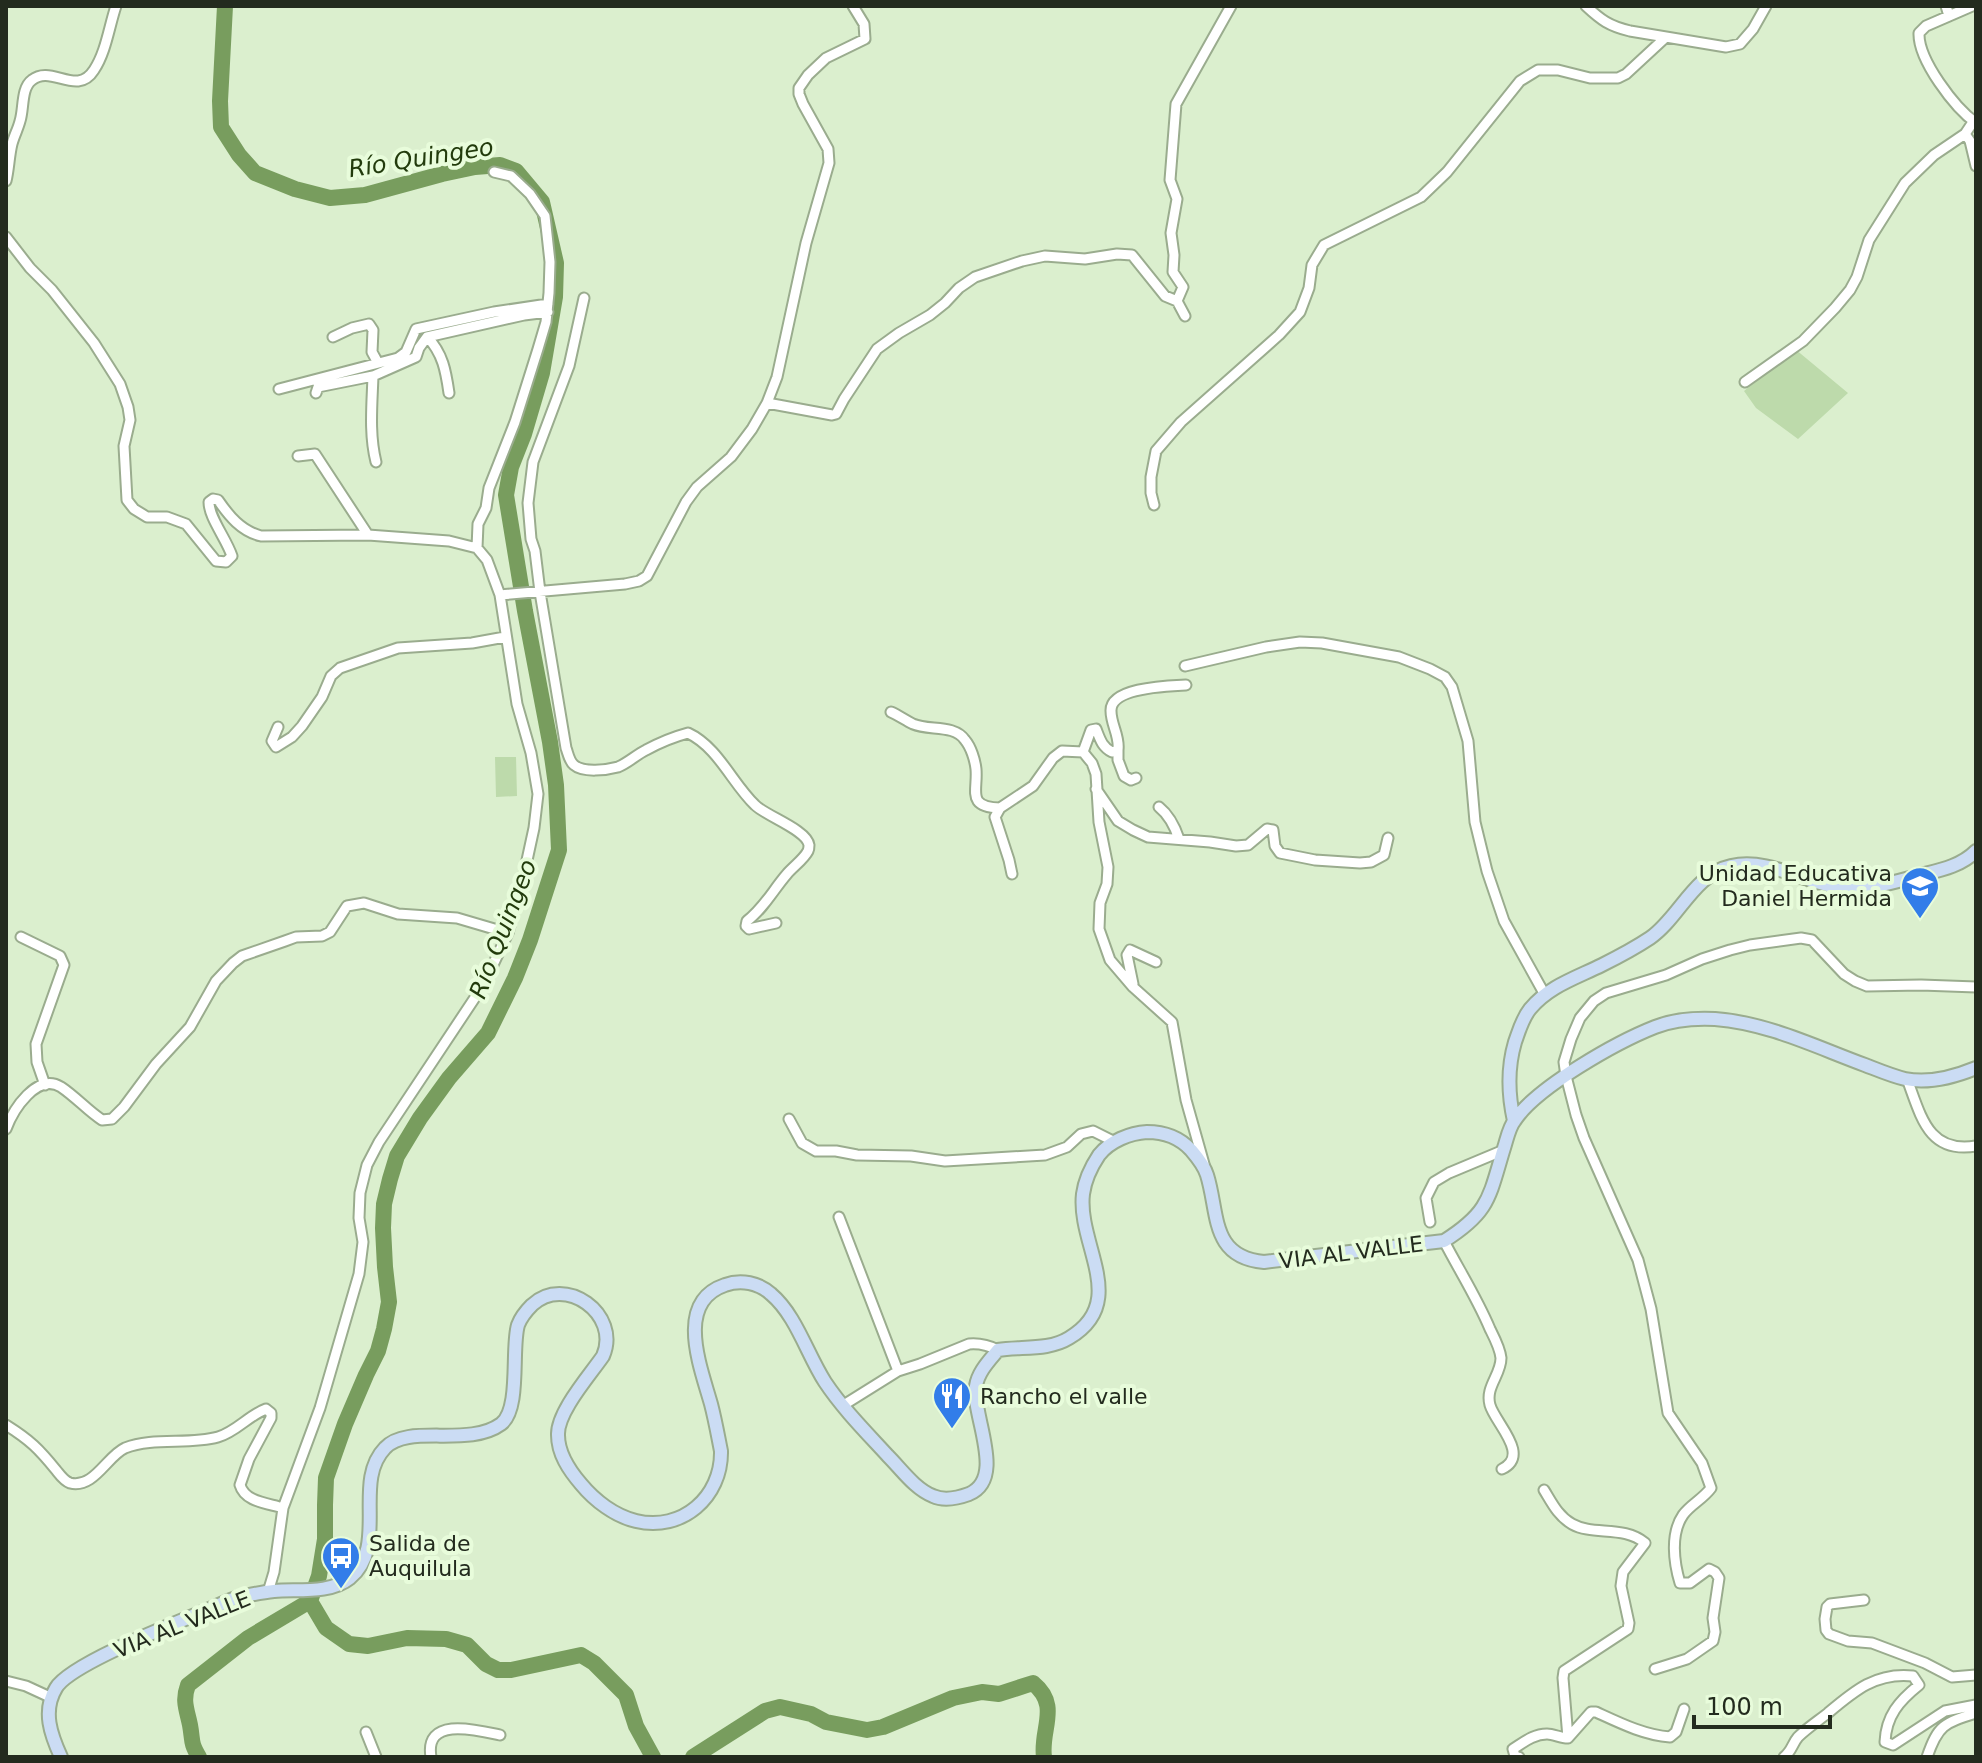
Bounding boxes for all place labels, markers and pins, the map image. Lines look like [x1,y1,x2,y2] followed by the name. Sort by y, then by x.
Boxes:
[1699,861,1892,911] place label: Unidad Educativa Daniel Hermida
[1899,865,1941,920] school or university icon: Unidad Educativa Daniel Hermida
[931,1375,973,1430] restaurant icon: Rancho el valle
[980,1384,1148,1409] place label: Rancho el valle
[369,1531,472,1581] place label: Salida de Auquilula
[320,1535,362,1590] bus stop icon: Salida de Auquilula

